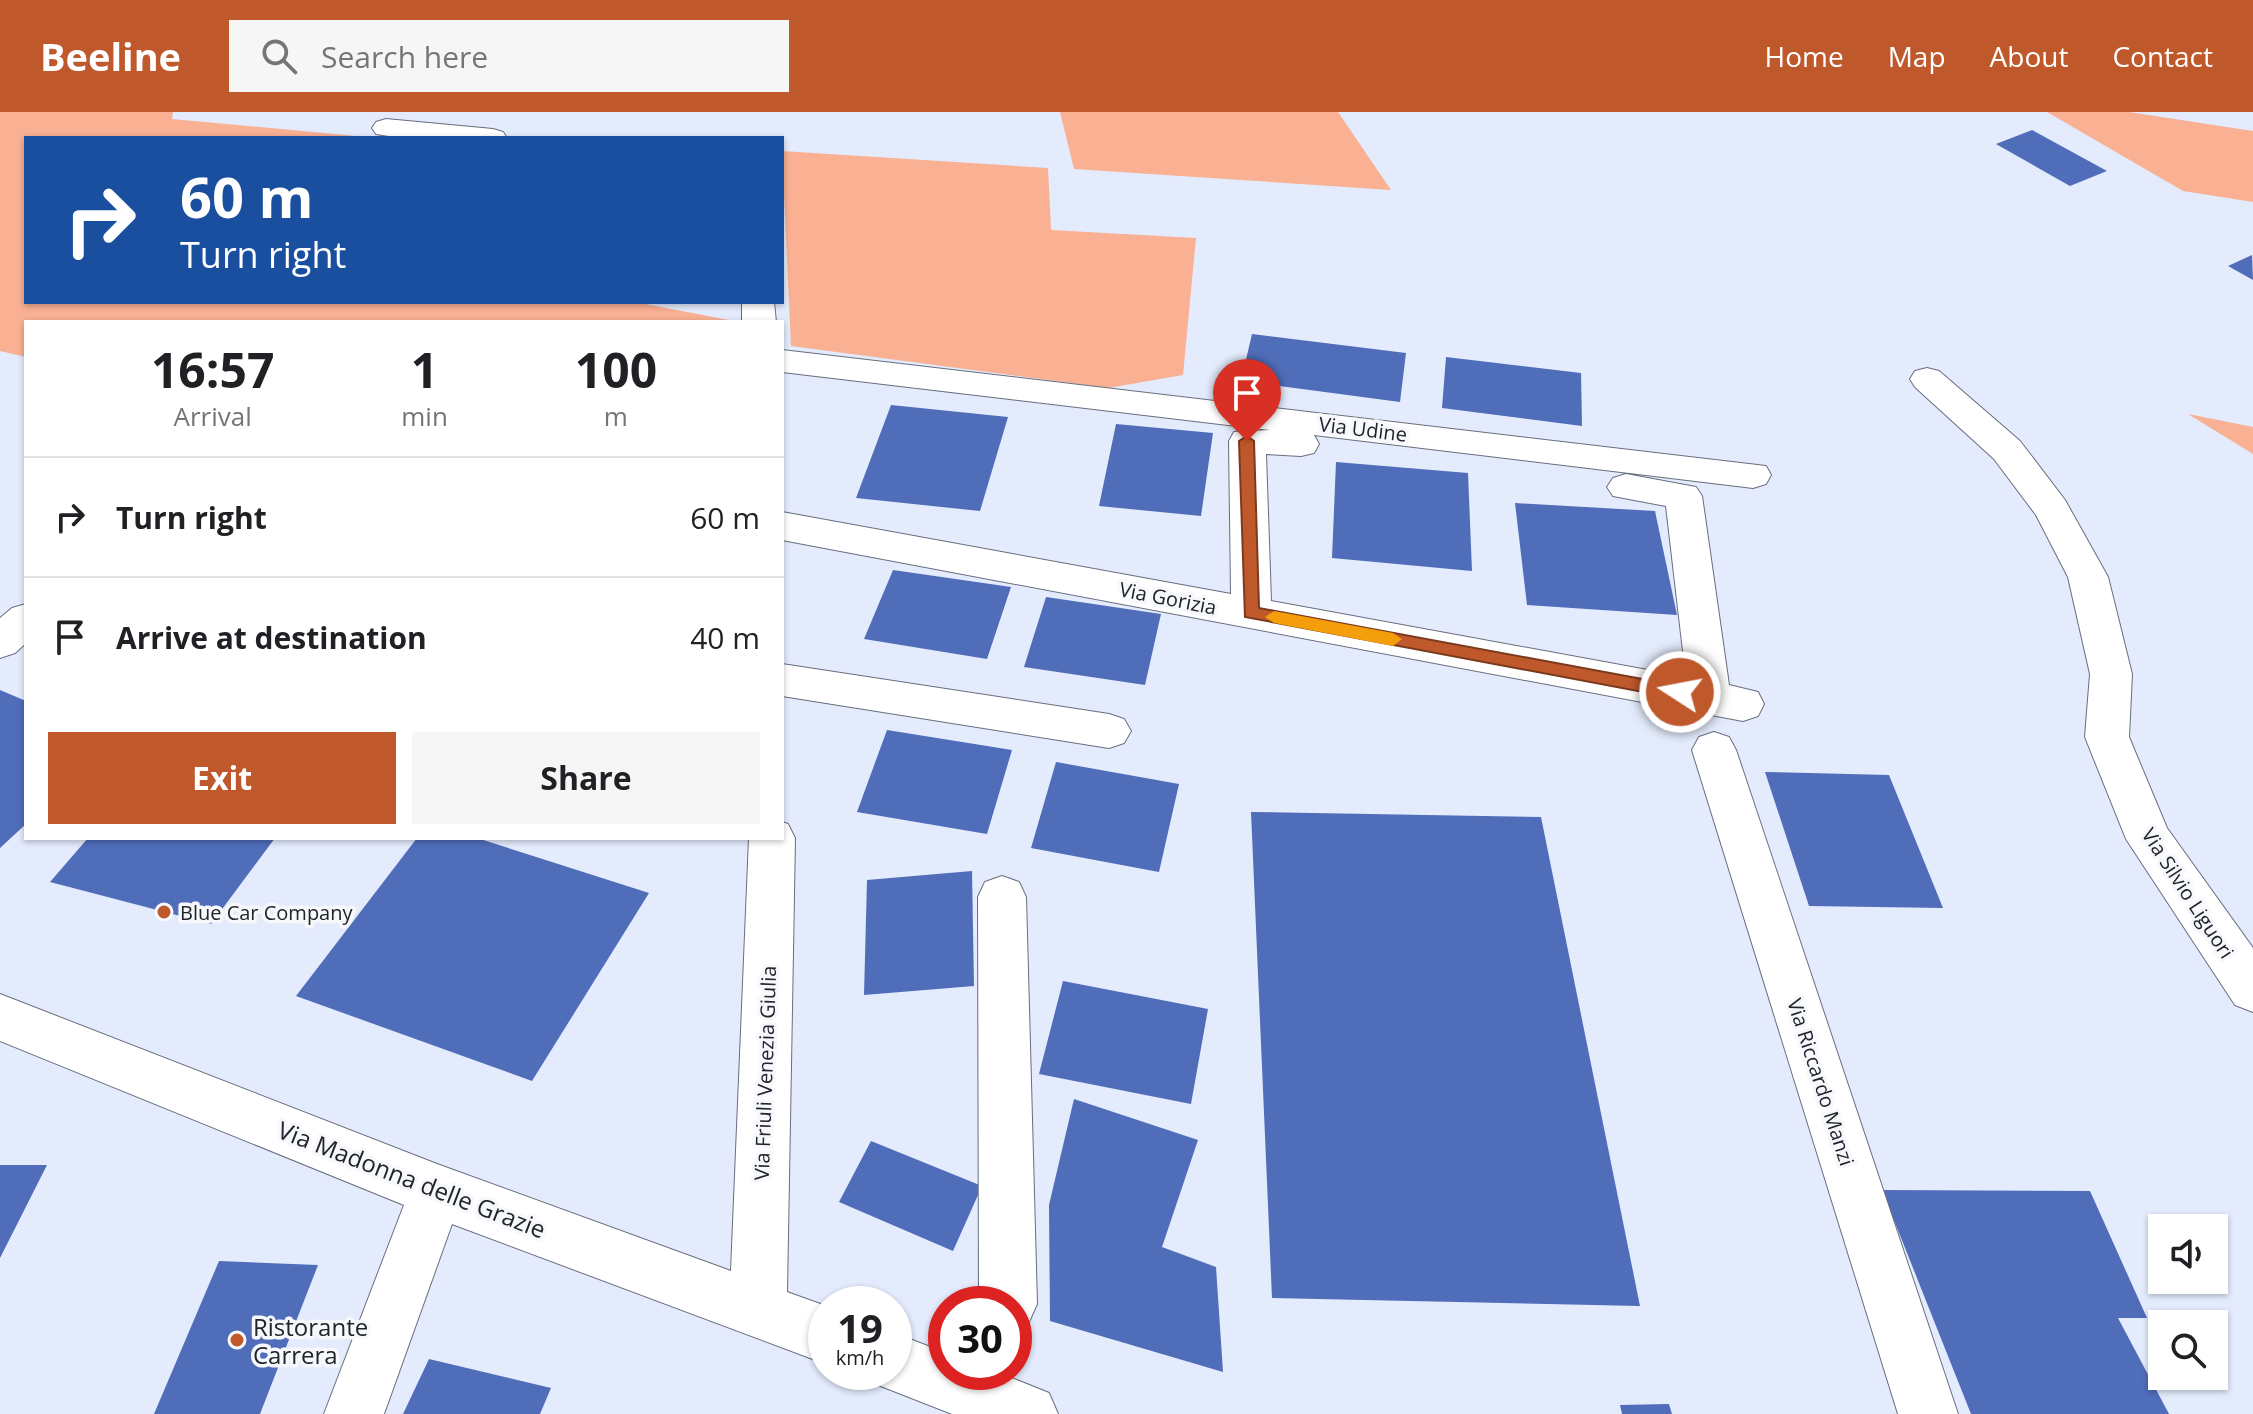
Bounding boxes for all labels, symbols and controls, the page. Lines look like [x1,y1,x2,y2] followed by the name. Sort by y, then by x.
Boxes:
[229,20,789,92] search box
[40,30,181,82] text: Beeline
[257,34,301,78] icon: search
[321,36,488,77] text: Search here
[1765,37,1844,75] text: Home
[1888,37,1946,75] text: Map
[1990,37,2068,75] text: About
[2112,37,2213,75] text: Contact
[180,158,314,234] text: 60 m
[48,168,152,272] icon: right
[180,230,346,279] text: Turn right
[151,337,274,402] text: 16:57
[411,337,438,402] text: 1
[575,337,657,402] text: 100
[1213,359,1281,441] pin
[1225,371,1269,415] icon: arrive
[173,398,252,434] text: Arrival
[401,398,448,434] text: min
[604,398,628,434] text: m
[1317,410,1409,448] street label: Via Udine
[48,495,92,539] icon: right
[116,497,267,538] text: Turn right
[690,497,760,538] text: 60 m
[1117,575,1219,621] street label: Via Gorizia
[48,615,92,659] icon: arrive
[116,617,427,658] text: Arrive at destination
[690,617,760,658] text: 40 m
[1638,650,1722,734] position arrow
[48,732,396,824] button: Exit
[412,732,760,824] button: Share
[2136,823,2240,963] street label: Via Silvio Liguori
[180,899,354,926] place label: Blue Car Company
[155,903,173,921] marker: Blue Car Company
[748,965,782,1181] street label: Via Friuli Venezia Giulia
[1781,995,1861,1169] street label: Via Riccardo Manzi
[273,1113,551,1245] street label: Via Madonna delle Grazie
[2148,1214,2228,1390] map controls
[2148,1214,2228,1294] button: sound
[928,1286,1032,1390] speed limit sign: 30
[837,1300,883,1355] text: 19
[253,1310,368,1371] place label: Ristorante Carrera
[2148,1310,2228,1390] button: search
[228,1331,246,1349] marker: Ristorante Carrera
[836,1344,884,1371] text: km/h

